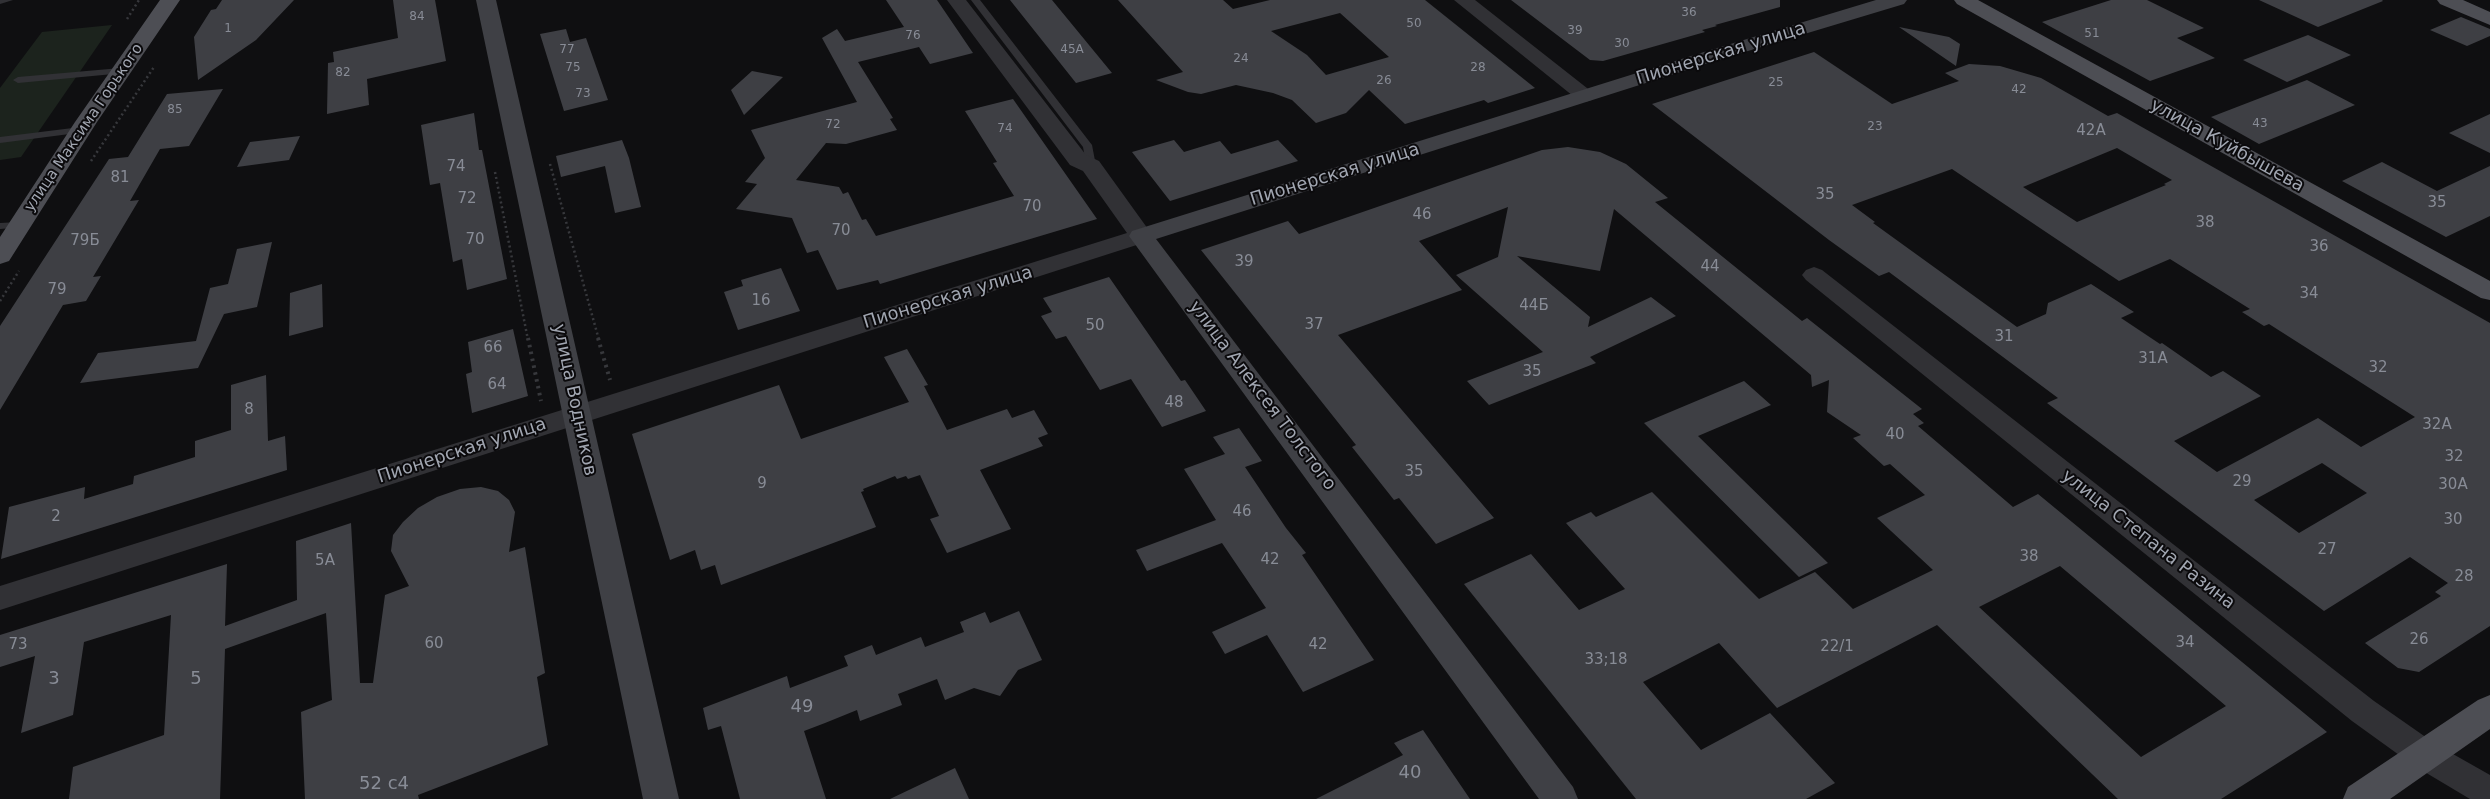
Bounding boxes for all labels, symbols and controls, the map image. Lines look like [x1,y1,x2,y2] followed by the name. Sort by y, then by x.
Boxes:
[1681,6,1697,20] house number: 36
[409,10,425,24] house number: 84
[1406,17,1422,31] house number: 50
[1634,18,1808,90] street label: Пионерская улица
[224,22,232,36] house number: 1
[1567,24,1583,38] house number: 39
[2084,27,2100,41] house number: 51
[905,29,921,43] house number: 76
[1614,37,1630,51] house number: 30
[21,41,147,215] street label: улица Максима Горького
[559,43,575,57] house number: 77
[1060,43,1084,57] house number: 45А
[1233,52,1249,66] house number: 24
[565,61,581,75] house number: 75
[1470,61,1486,75] house number: 28
[335,66,351,80] house number: 82
[1376,74,1392,88] house number: 26
[1768,76,1784,90] house number: 25
[2011,83,2027,97] house number: 42
[575,87,591,101] house number: 73
[2146,95,2308,197] street label: улица Куйбышева
[167,103,183,117] house number: 85
[2252,117,2268,131] house number: 43
[825,118,841,132] house number: 72
[1867,120,1883,134] house number: 23
[997,122,1013,136] house number: 74
[2076,122,2106,140] house number: 42А
[1248,139,1422,211] street label: Пионерская улица
[446,158,466,176] house number: 74
[110,169,130,187] house number: 81
[1815,186,1835,204] house number: 35
[457,190,477,208] house number: 72
[2427,194,2447,212] house number: 35
[1022,198,1042,216] house number: 70
[1412,206,1432,224] house number: 46
[2195,214,2215,232] house number: 38
[831,222,851,240] house number: 70
[465,231,485,249] house number: 70
[70,232,100,250] house number: 79Б
[2309,238,2329,256] house number: 36
[1234,253,1254,271] house number: 39
[1700,258,1720,276] house number: 44
[861,262,1035,334] street label: Пионерская улица
[47,281,67,299] house number: 79
[2299,285,2319,303] house number: 34
[751,292,771,310] house number: 16
[1184,297,1340,495] street label: улица Алексея Толстого
[1519,297,1549,315] house number: 44Б
[1304,316,1324,334] house number: 37
[1085,317,1105,335] house number: 50
[547,322,601,478] street label: улица Водников
[1994,328,2014,346] house number: 31
[483,339,503,357] house number: 66
[2138,350,2168,368] house number: 31А
[2368,359,2388,377] house number: 32
[1522,363,1542,381] house number: 35
[487,376,507,394] house number: 64
[1164,394,1184,412] house number: 48
[244,401,254,419] house number: 8
[375,414,549,488] street label: Пионерская улица
[2422,416,2452,434] house number: 32А
[1885,426,1905,444] house number: 40
[2444,448,2464,466] house number: 32
[1404,463,1424,481] house number: 35
[2057,466,2239,614] street label: улица Степана Разина
[2232,473,2252,491] house number: 29
[757,475,767,493] house number: 9
[2438,476,2468,494] house number: 30А
[1232,503,1252,521] house number: 46
[51,508,61,526] house number: 2
[2443,511,2463,529] house number: 30
[2317,541,2337,559] house number: 27
[2019,548,2039,566] house number: 38
[1260,551,1280,569] house number: 42
[315,552,335,570] house number: 5А
[2454,568,2474,586] house number: 28
[2409,631,2429,649] house number: 26
[2175,634,2195,652] house number: 34
[424,635,444,653] house number: 60
[8,636,28,654] house number: 73
[1308,636,1328,654] house number: 42
[1820,638,1854,656] house number: 22/1
[1584,651,1628,669] house number: 33;18
[48,668,60,690] house number: 3
[190,668,202,690] house number: 5
[791,696,813,718] house number: 49
[1399,762,1421,784] house number: 40
[359,773,409,795] house number: 52 с4

